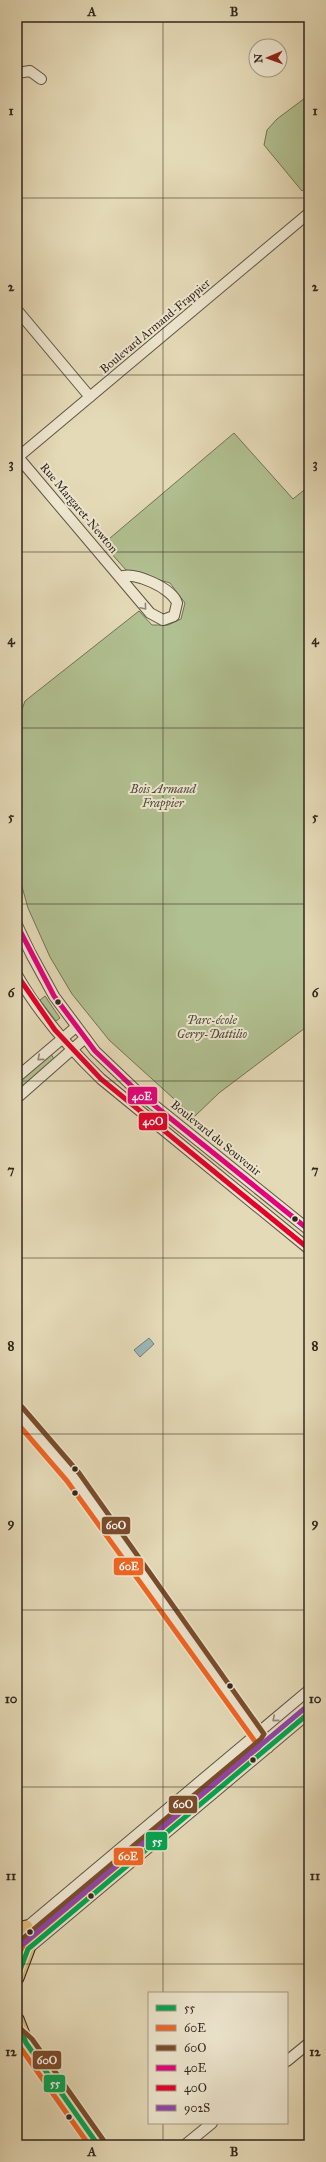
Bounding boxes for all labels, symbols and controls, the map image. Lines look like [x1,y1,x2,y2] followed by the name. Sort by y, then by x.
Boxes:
[87,4,97,20] text: A
[230,4,239,20] text: B
[248,38,288,78] north arrow
[252,53,265,63] text: N
[8,103,14,119] text: 1
[312,103,318,119] text: 1
[97,275,213,376] street label: Boulevard Armand-Frappier
[8,279,15,295] text: 2
[312,279,319,295] text: 2
[8,456,14,472] text: 3
[312,456,318,472] text: 3
[36,460,121,557] street label: Rue Margaret-Newton
[140,602,147,609] one-way arrow
[7,632,15,648] text: 4
[311,632,319,648] text: 4
[129,782,196,811] park label: Bois Armand Frappier
[8,809,15,825] text: 5
[312,809,319,825] text: 5
[8,985,16,1001] text: 6
[312,985,320,1001] text: 6
[53,997,63,1007] unlabelled marker
[177,1013,248,1041] park label: Parc-école Gerry-Dattilio
[37,1053,44,1060] one-way arrow
[127,1086,158,1105] line badge: 40E
[132,1090,152,1104] text: 40E
[168,1097,264,1179] street label: Boulevard du Souvenir
[138,1112,168,1131] line badge: 40O
[143,1115,164,1129] text: 40O
[8,1162,15,1178] text: 7
[312,1162,319,1178] text: 7
[290,1214,300,1224] unlabelled marker
[8,1338,15,1354] text: 8
[312,1338,319,1354] text: 8
[70,1464,80,1474] unlabelled marker
[70,1488,80,1498] unlabelled marker
[8,1515,15,1531] text: 9
[312,1515,319,1531] text: 9
[101,1516,131,1535] line badge: 60O
[106,1519,127,1532] text: 60O
[113,1557,144,1576] line badge: 60E
[119,1560,139,1573] text: 60E
[225,1681,235,1691] unlabelled marker
[5,1691,18,1707] text: 10
[309,1691,322,1707] text: 10
[272,1714,279,1721] one-way arrow
[248,1755,258,1765] unlabelled marker
[168,1795,198,1814] line badge: 60O
[173,1798,194,1811] text: 60O
[145,1831,168,1851] line badge: 55
[152,1835,163,1848] text: 55
[113,1847,144,1866] line badge: 60E
[118,1850,138,1863] text: 60E
[6,1868,16,1884] text: 11
[310,1868,320,1884] text: 11
[86,1891,96,1901] unlabelled marker
[25,1927,35,1937] unlabelled marker
[148,1992,288,2124] legend
[184,2001,196,2015] text: 55
[184,2021,206,2035] text: 60E
[184,2041,206,2055] text: 60O
[5,2044,17,2060] text: 12
[309,2044,321,2060] text: 12
[32,2050,62,2070] line badge: 60O
[37,2054,58,2067] text: 60O
[184,2061,207,2075] text: 40E
[43,2074,66,2093] line badge: 55
[50,2077,61,2090] text: 55
[184,2081,207,2095] text: 40O
[184,2101,210,2115] text: 902S
[64,2112,74,2122] unlabelled marker
[87,2144,97,2160] text: A
[230,2144,239,2160] text: B

